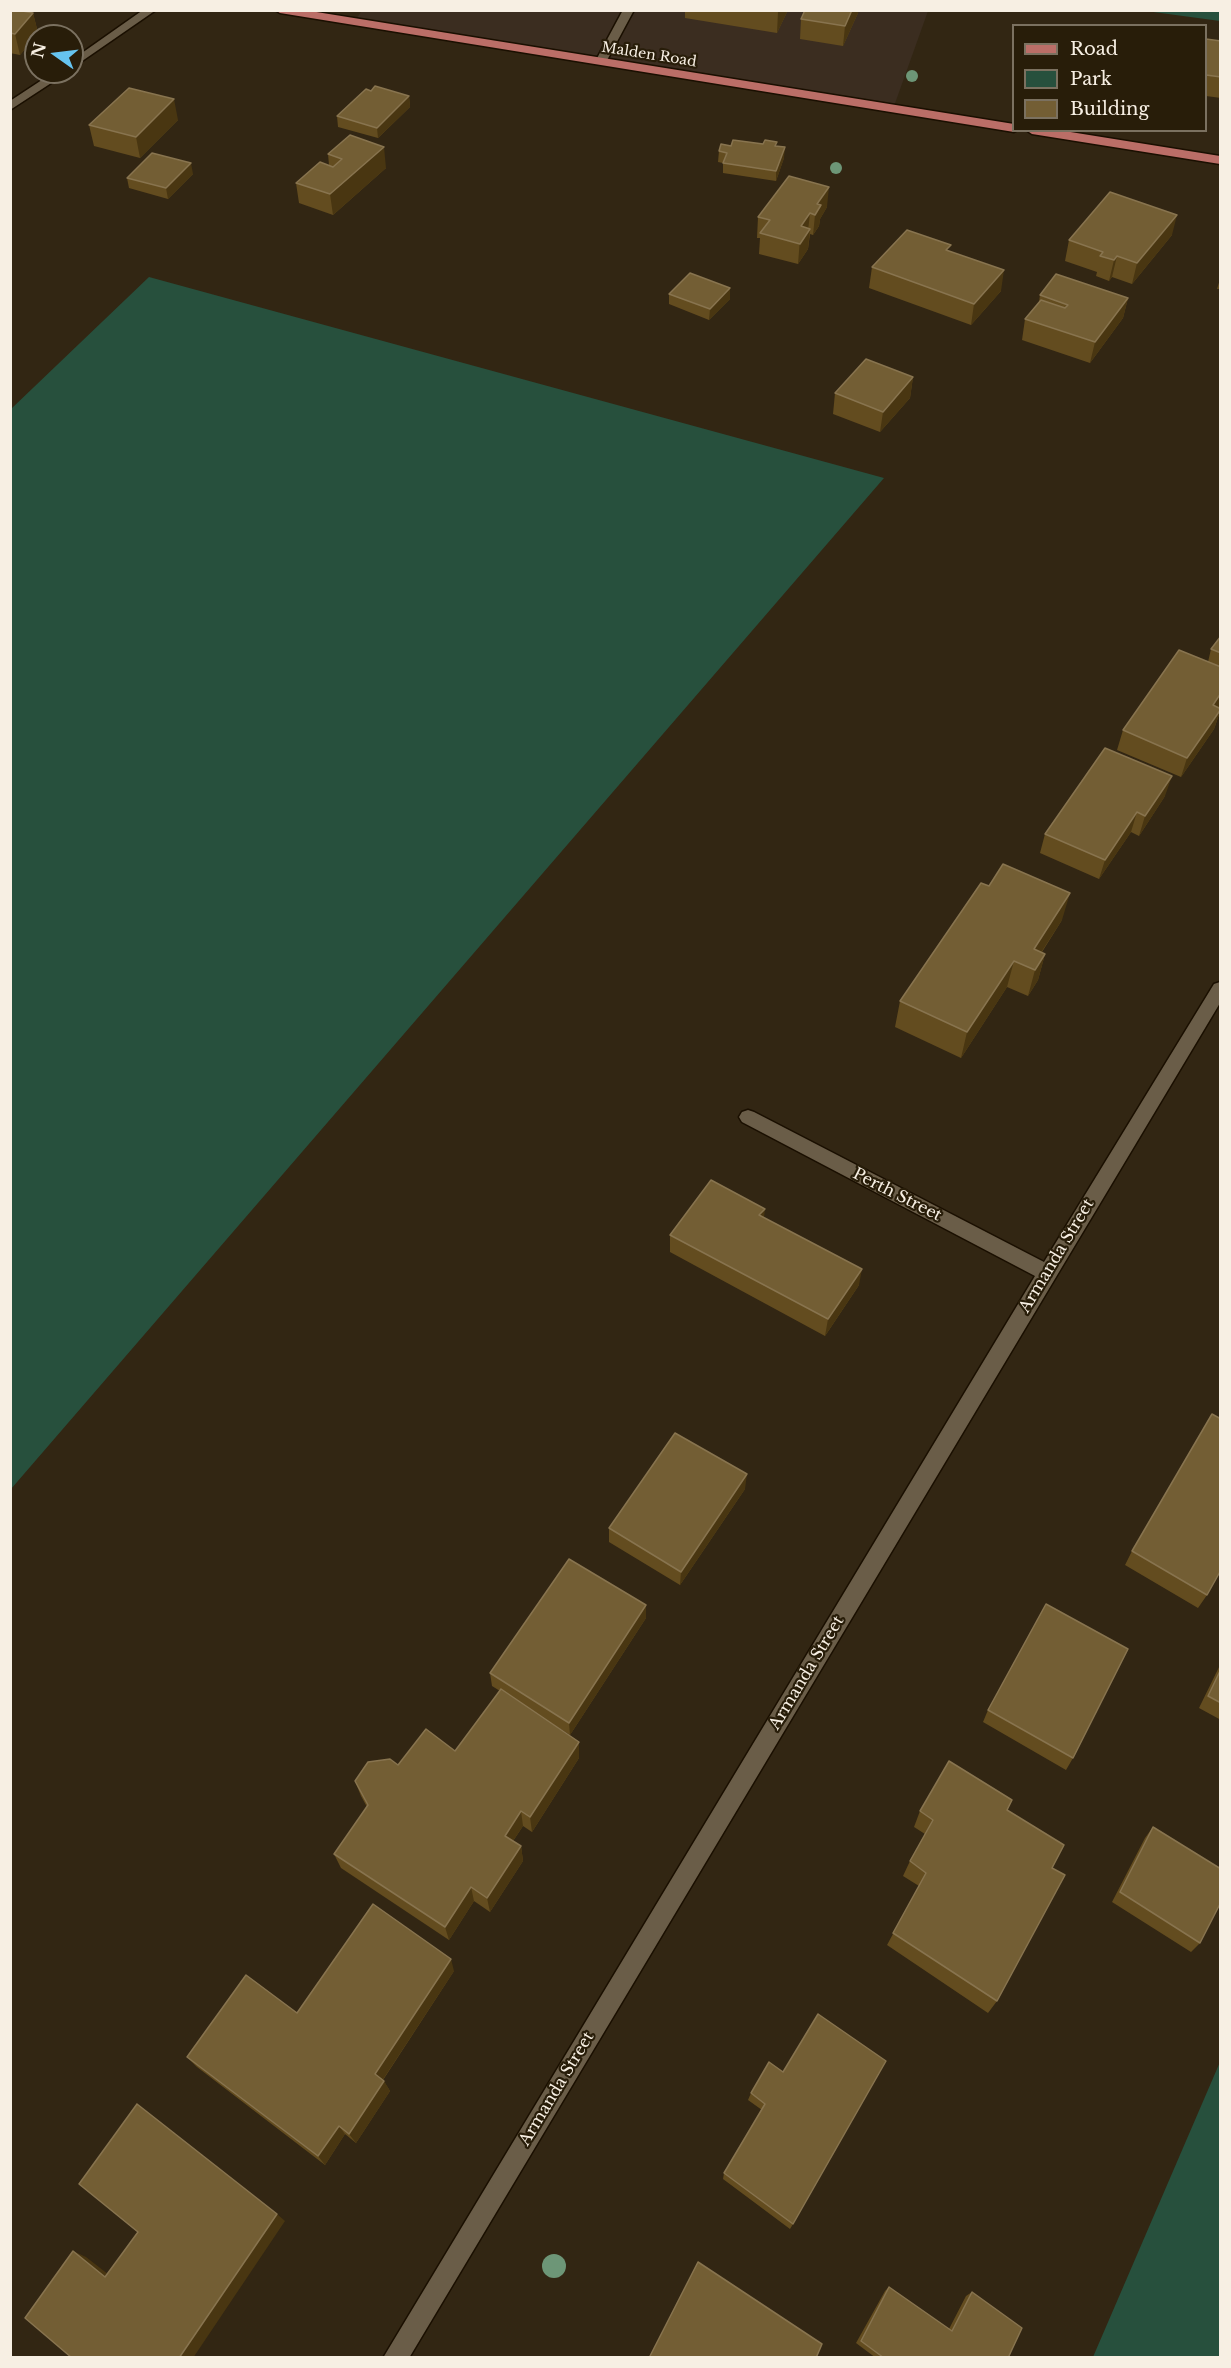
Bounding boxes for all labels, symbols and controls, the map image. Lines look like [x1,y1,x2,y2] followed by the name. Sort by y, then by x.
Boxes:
[24,24,84,84] north arrow
[1012,24,1207,132] legend
[1070,38,1118,60] text: Road
[600,39,698,71] street label: Malden Road
[27,40,50,60] text: N
[1070,68,1112,90] text: Park
[1070,98,1149,120] text: Building
[849,1164,945,1226] street label: Perth Street
[1015,1196,1099,1316] street label: Armanda Street
[765,1613,849,1733] street label: Armanda Street
[515,2029,599,2149] street label: Armanda Street

